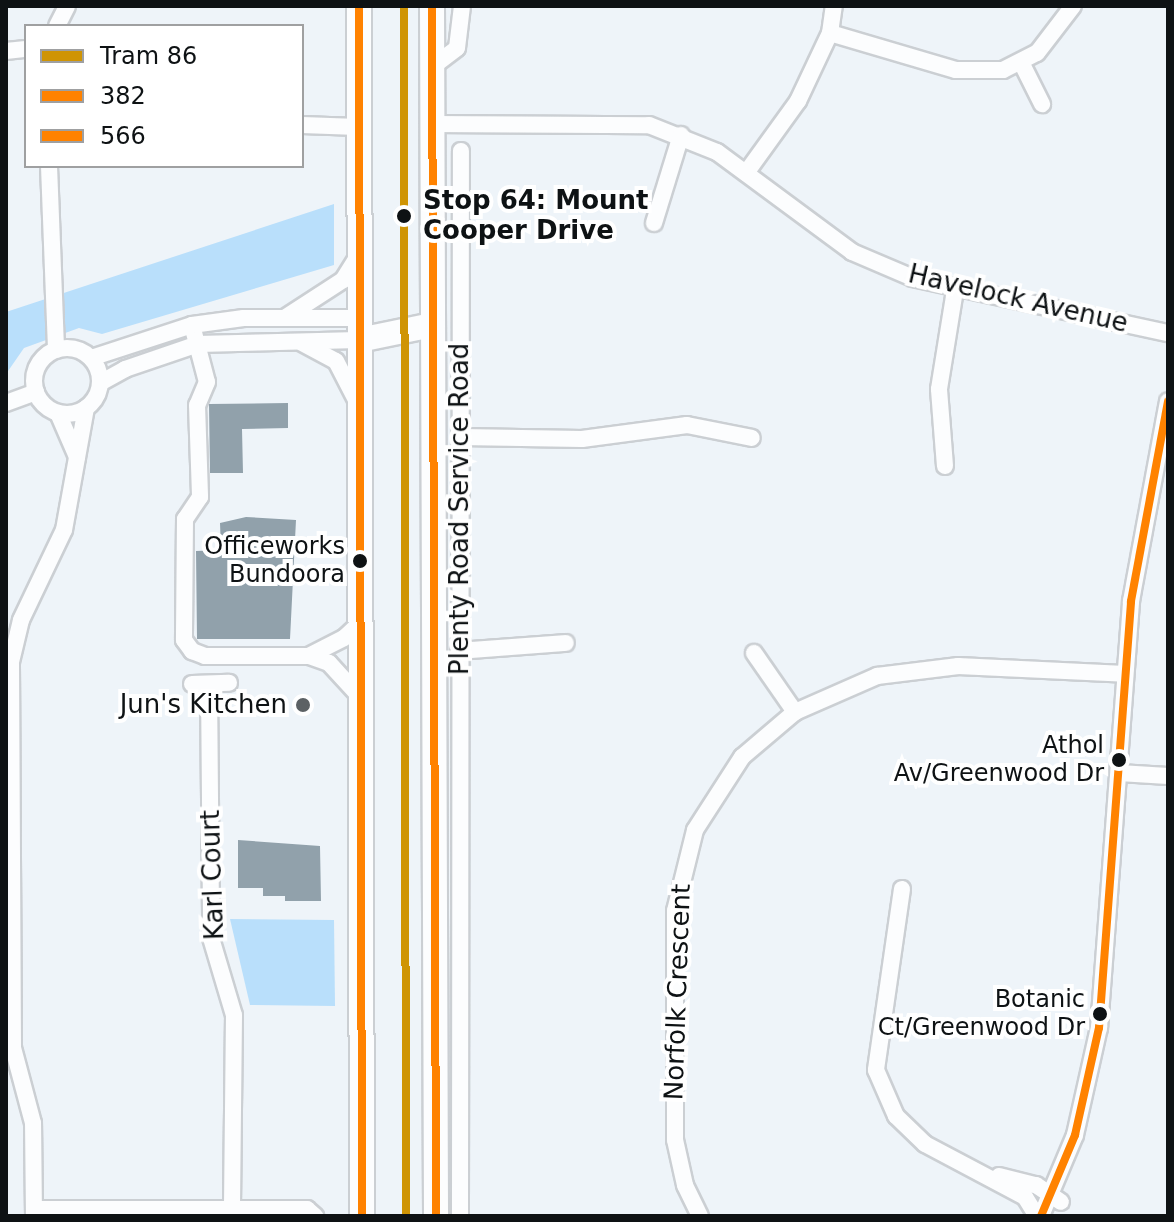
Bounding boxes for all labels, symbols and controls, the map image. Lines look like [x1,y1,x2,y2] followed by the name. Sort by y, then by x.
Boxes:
[24,24,304,168] legend
[100,42,197,70] text: Tram 86
[100,82,146,110] text: 382
[100,122,146,150] text: 566
[423,185,648,246] place label: Stop 64: Mount Cooper Drive
[392,204,416,228] marker: Stop 64: Mount Cooper Drive
[905,259,1131,339] street label: Havelock Avenue
[444,343,476,675] street label: Plenty Road Service Road
[204,533,345,589] place label: Officeworks Bundoora
[352,553,368,569] marker: Officeworks Bundoora
[120,689,287,721] place label: Jun's Kitchen
[294,696,312,714] marker: Jun's Kitchen
[894,732,1104,788] place label: Athol Av/Greenwood Dr
[1111,752,1127,768] marker: Athol Av/Greenwood Dr
[195,809,231,941] street label: Karl Court
[659,883,697,1101] street label: Norfolk Crescent
[878,986,1085,1042] place label: Botanic Ct/Greenwood Dr
[1092,1006,1108,1022] marker: Botanic Ct/Greenwood Dr

